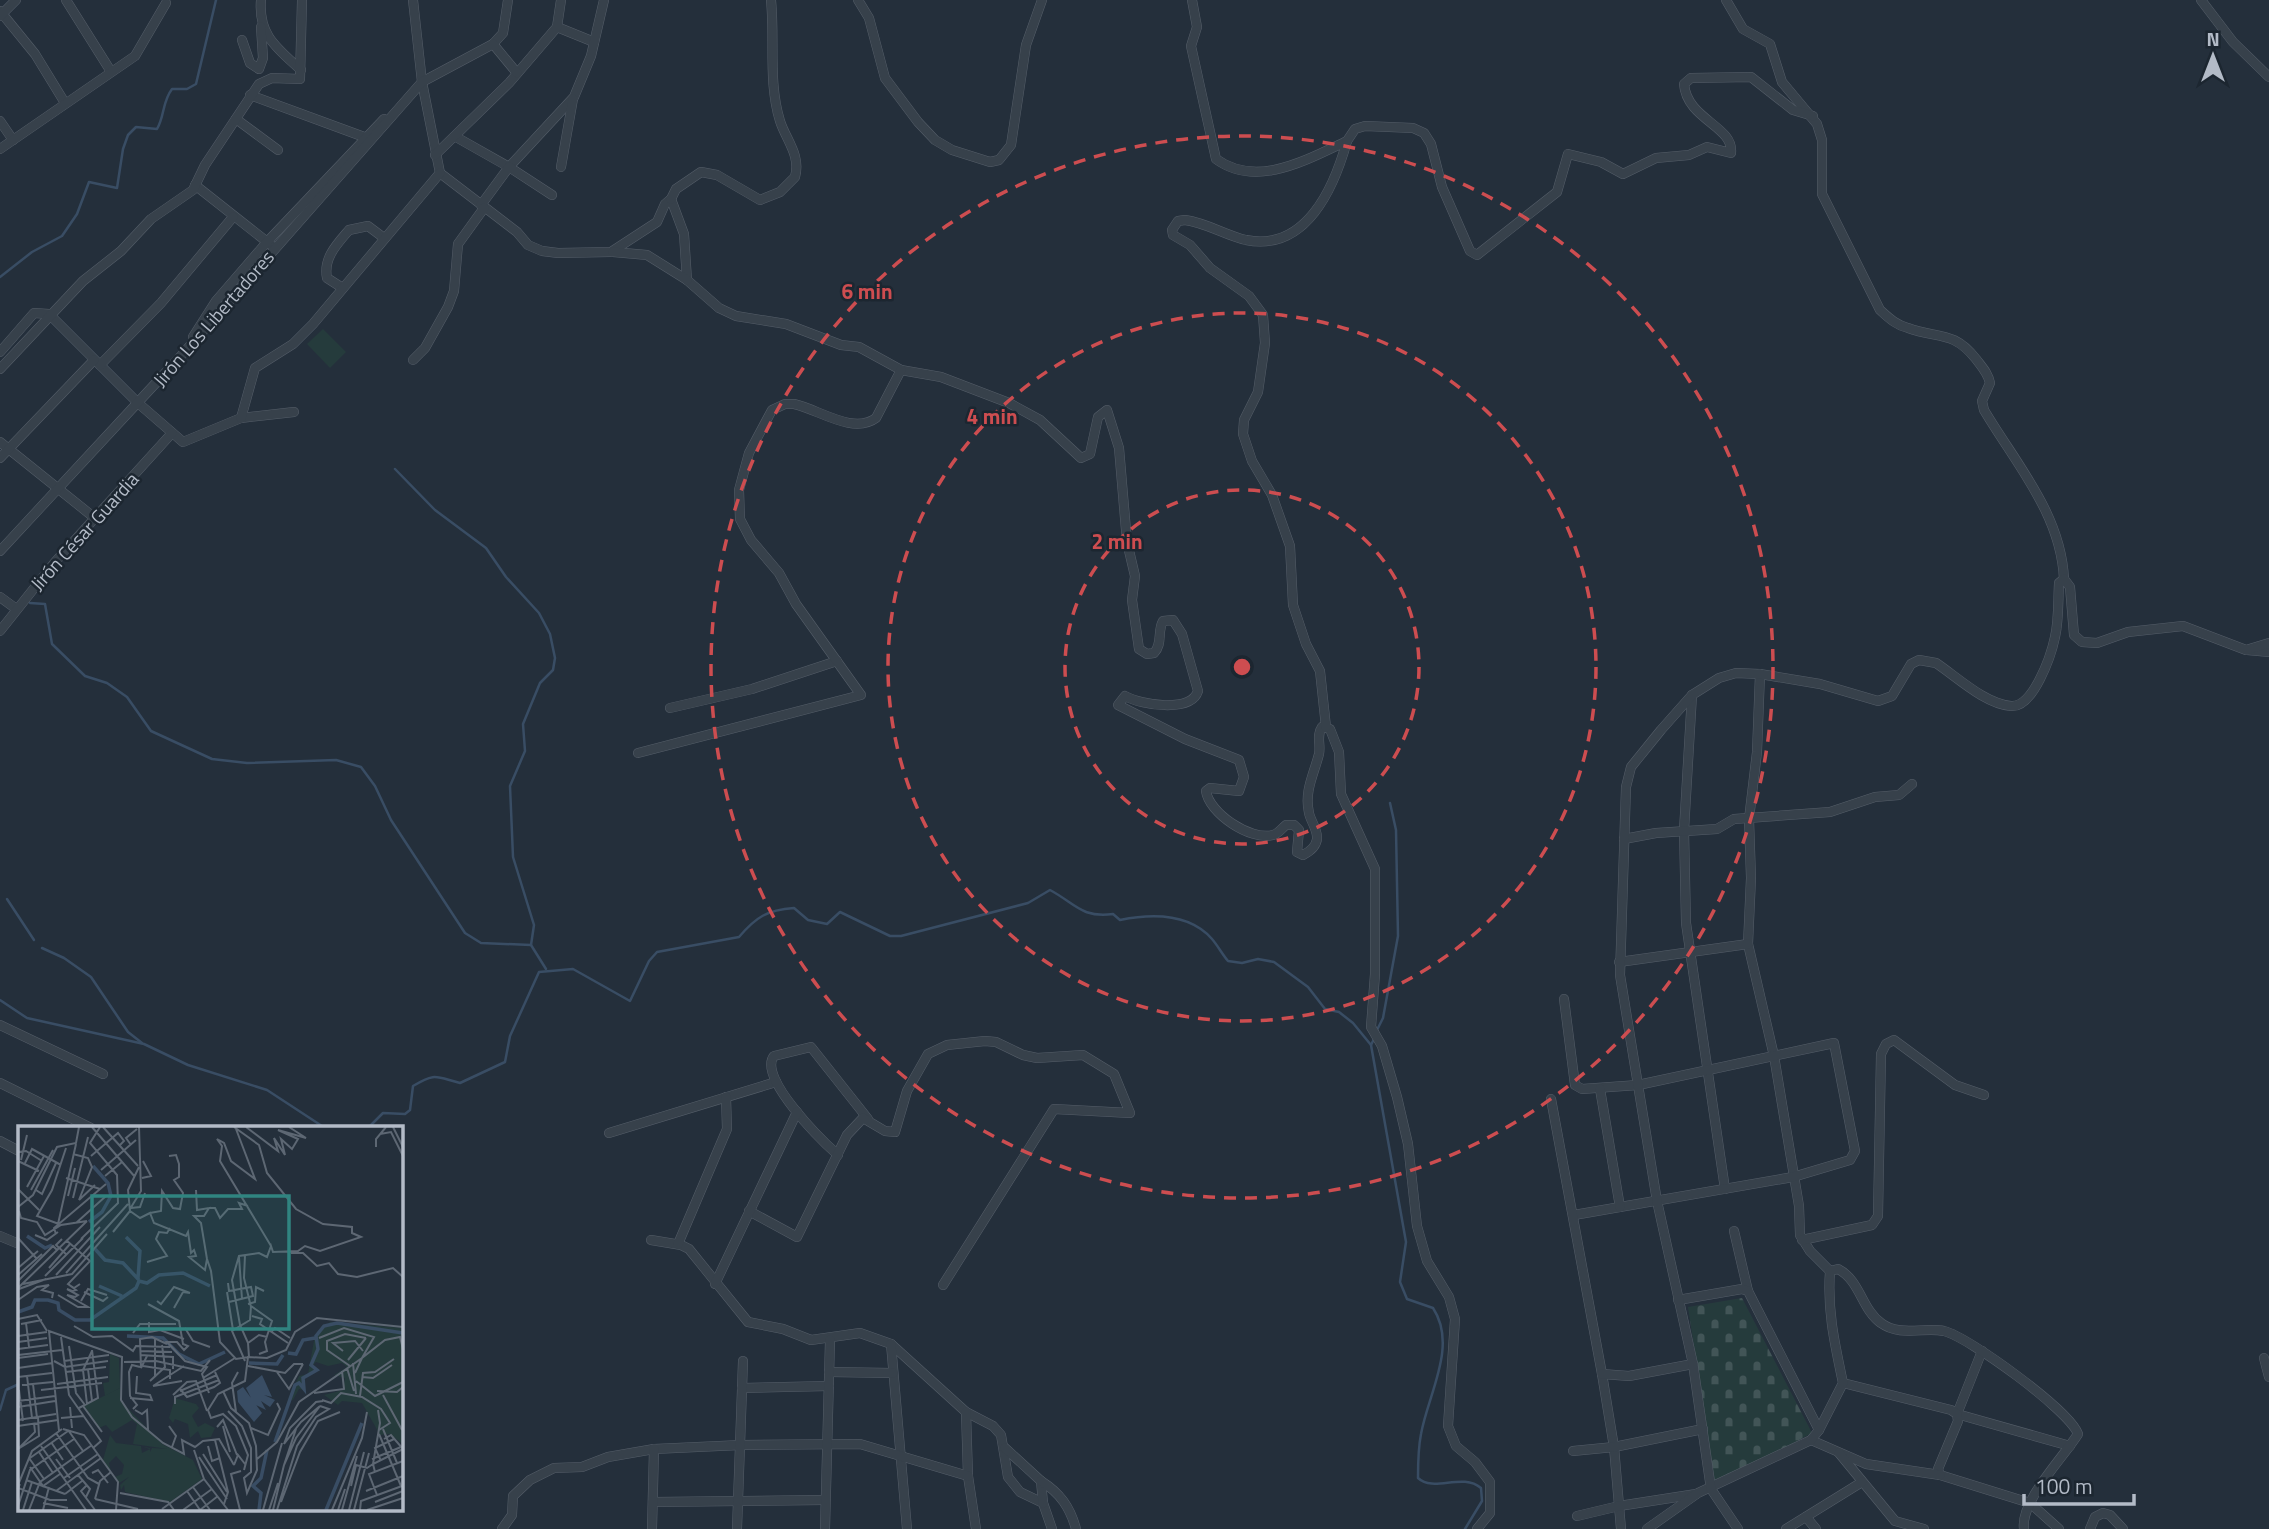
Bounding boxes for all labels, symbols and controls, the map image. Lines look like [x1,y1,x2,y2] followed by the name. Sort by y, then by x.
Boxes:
[2178,21,2248,91] north arrow
[2206,24,2220,53] text: N
[145,243,281,393] street label: Jirón Los Libertadores
[841,275,893,307] text: 6 min
[966,400,1018,432] text: 4 min
[23,465,146,597] street label: Jirón César Guardia
[1091,525,1143,557] text: 2 min
[1230,655,1254,679] centre of rings
[18,1126,402,1512] inset map
[2024,1462,2134,1506] scale bar
[2035,1470,2092,1502] text: 100 m

